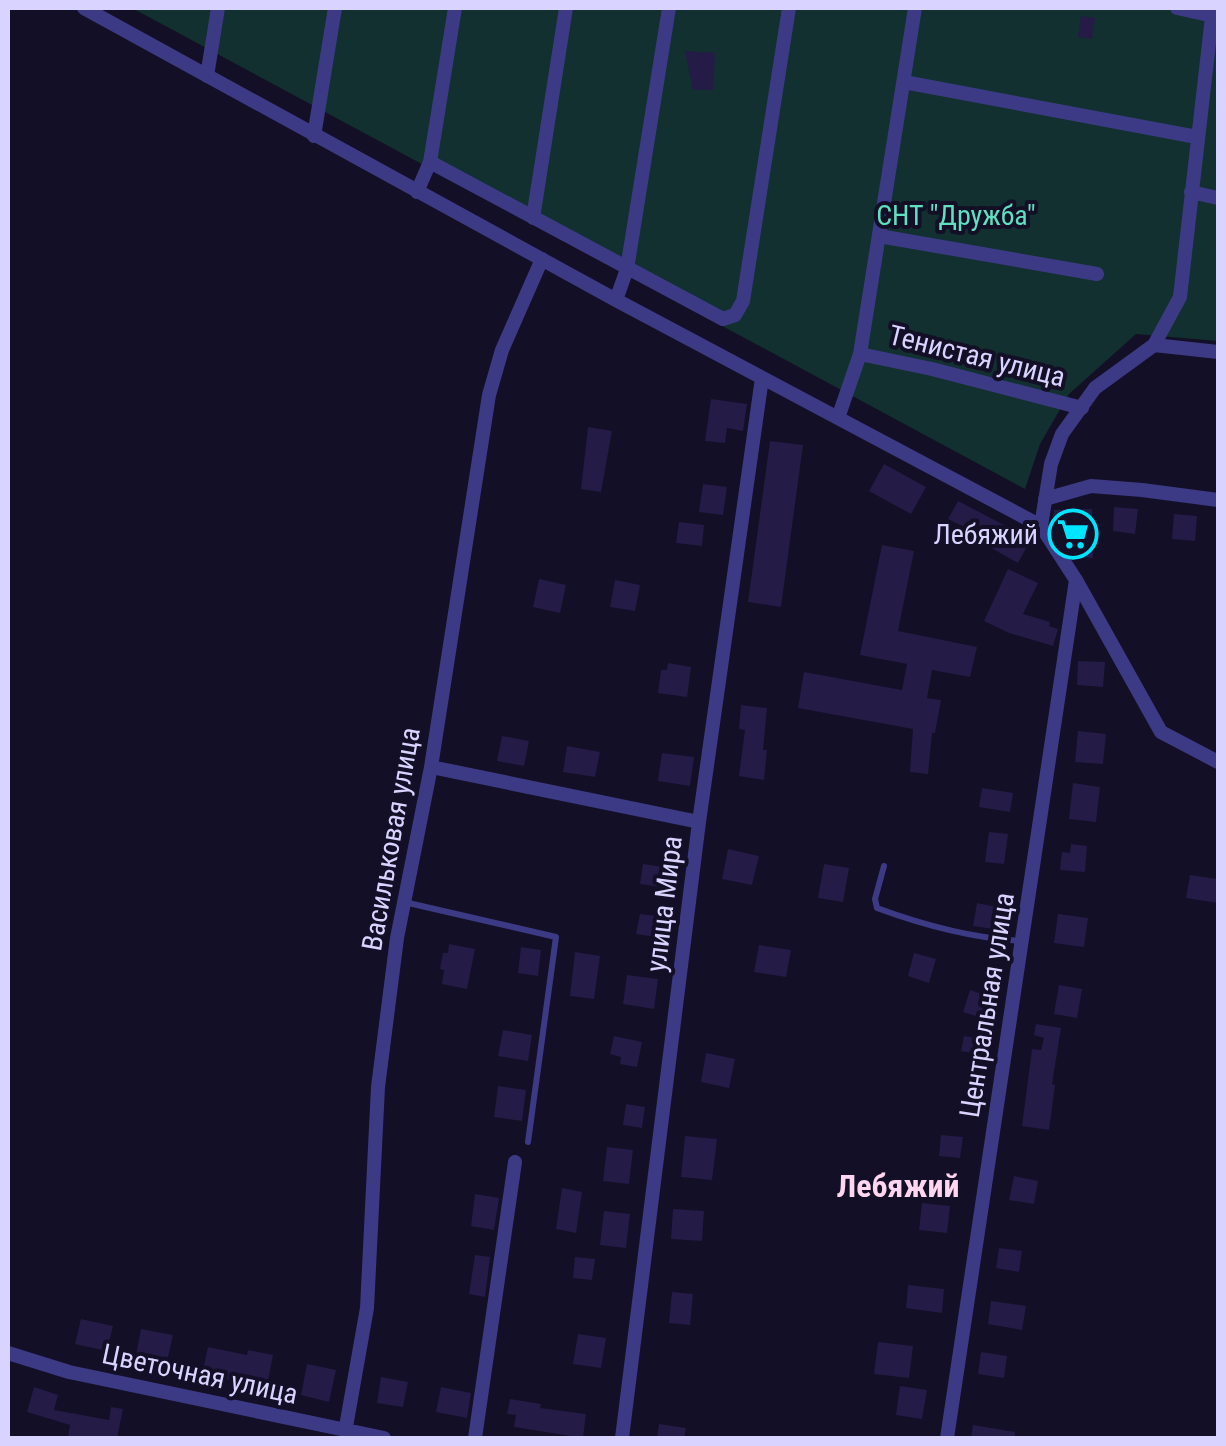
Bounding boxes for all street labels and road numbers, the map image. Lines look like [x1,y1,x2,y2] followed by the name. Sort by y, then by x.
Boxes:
[885,318,1069,394] street label: Тенистая улица
[355,725,427,953] street label: Васильковая улица
[639,834,689,974] street label: улица Мира
[953,890,1021,1120] street label: Центральная улица
[99,1337,301,1411] street label: Цветочная улица

